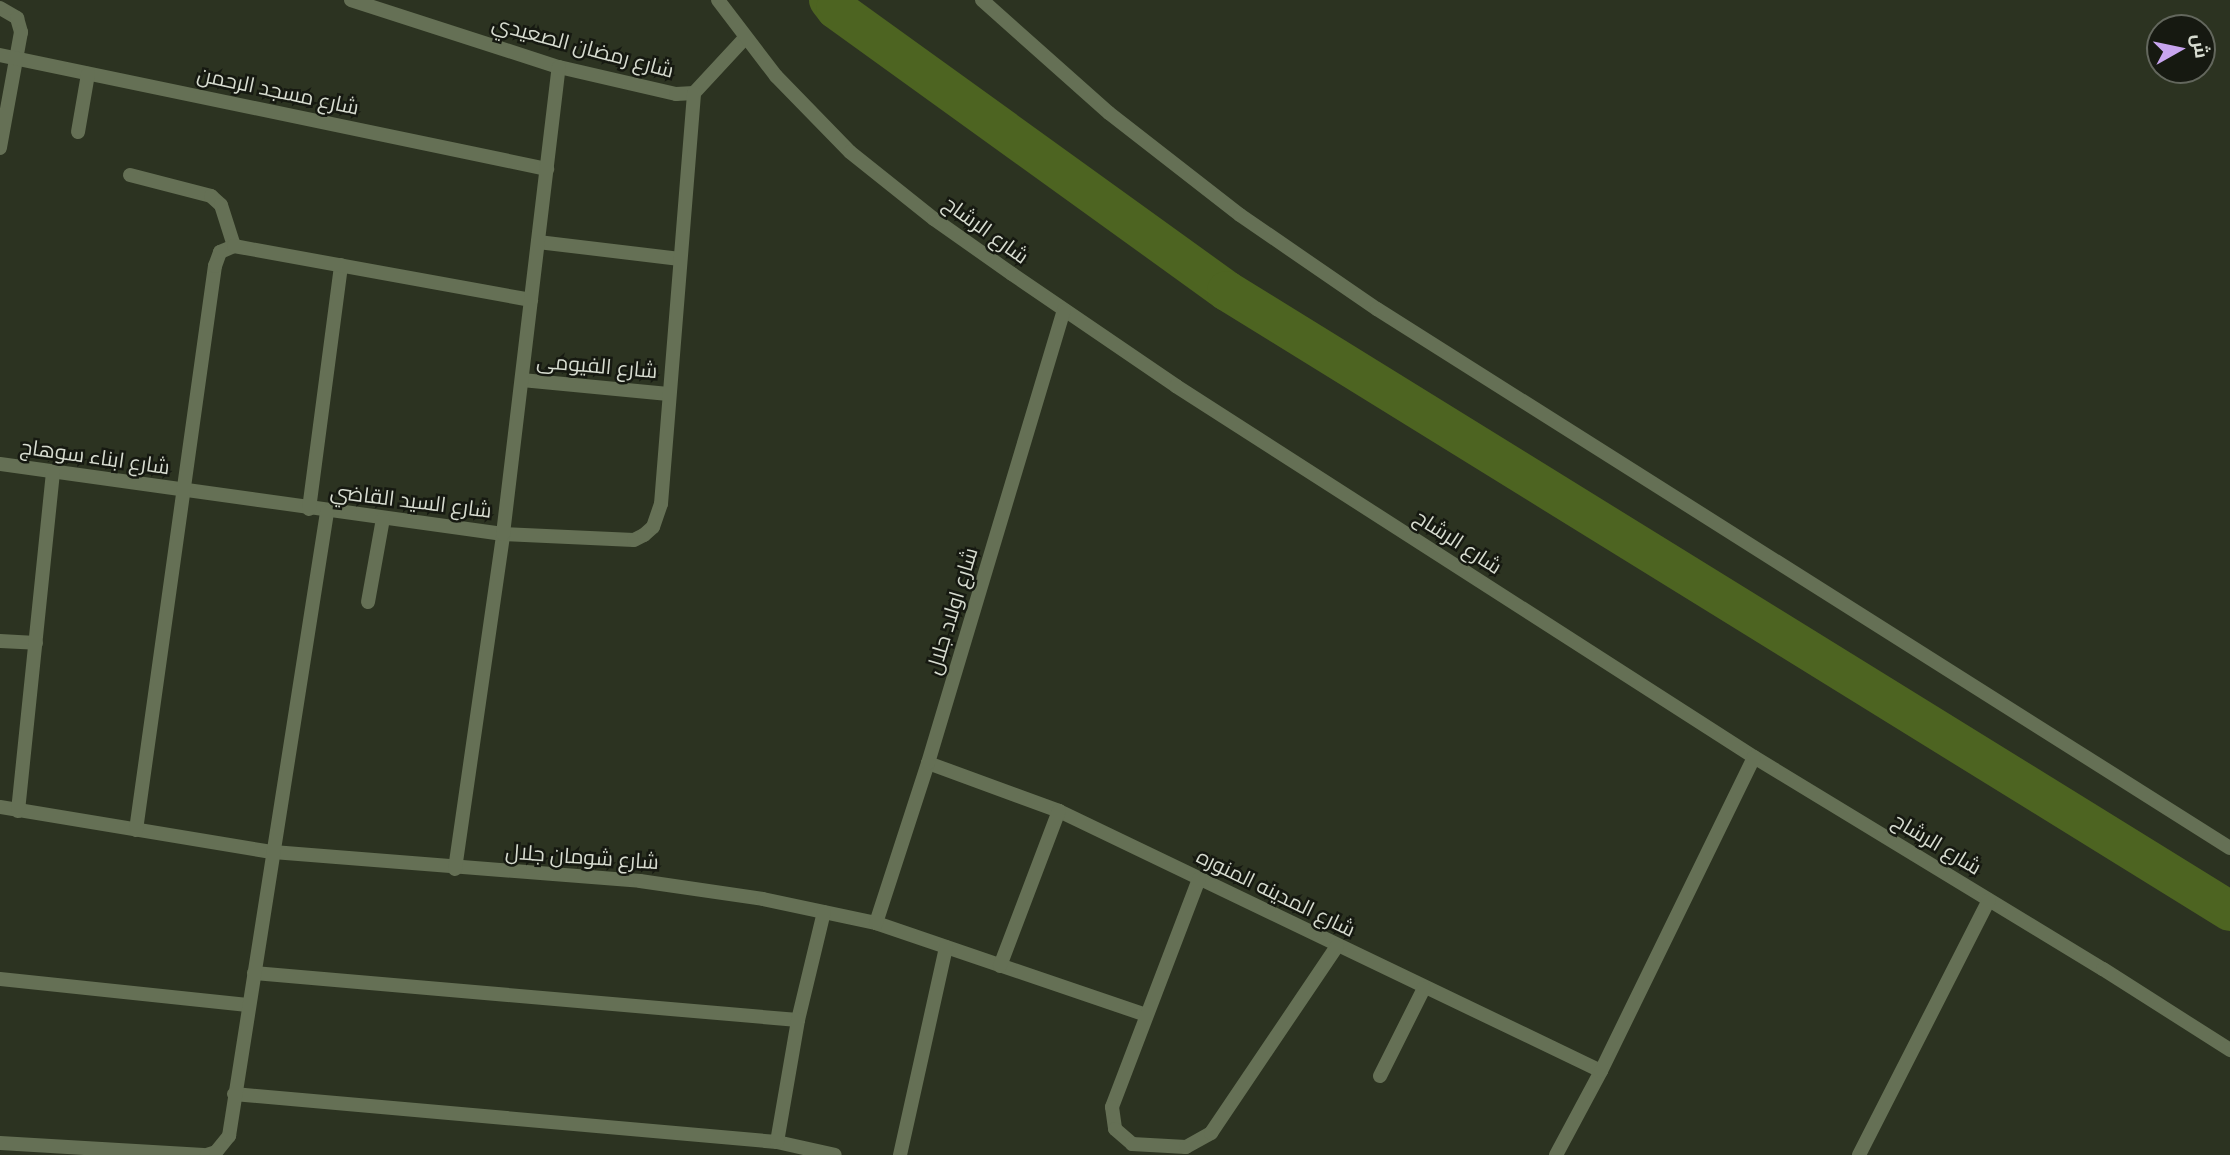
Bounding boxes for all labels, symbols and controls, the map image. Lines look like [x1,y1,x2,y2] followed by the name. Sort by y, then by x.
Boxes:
[489,11,677,83] street label: شارع رمضان الصعيدي
[2146,14,2216,84] north arrow
[2187,32,2214,60] text: ش
[195,62,361,120] street label: شارع مسجد الرحمن
[938,191,1034,269] street label: شارع الرشاح
[536,348,658,384] street label: شارع الفيومى
[19,434,171,480] street label: شارع ابناء سوهاج
[329,479,493,523] street label: شارع السيد القاضي
[1409,504,1507,580] street label: شارع الرشاح
[921,544,983,678] street label: شارع اولاد جلال
[1888,808,1986,880] street label: شارع الرشاح
[504,839,660,875] street label: شارع شومان جلال
[1193,844,1359,942] street label: شارع المدينه المنوره

